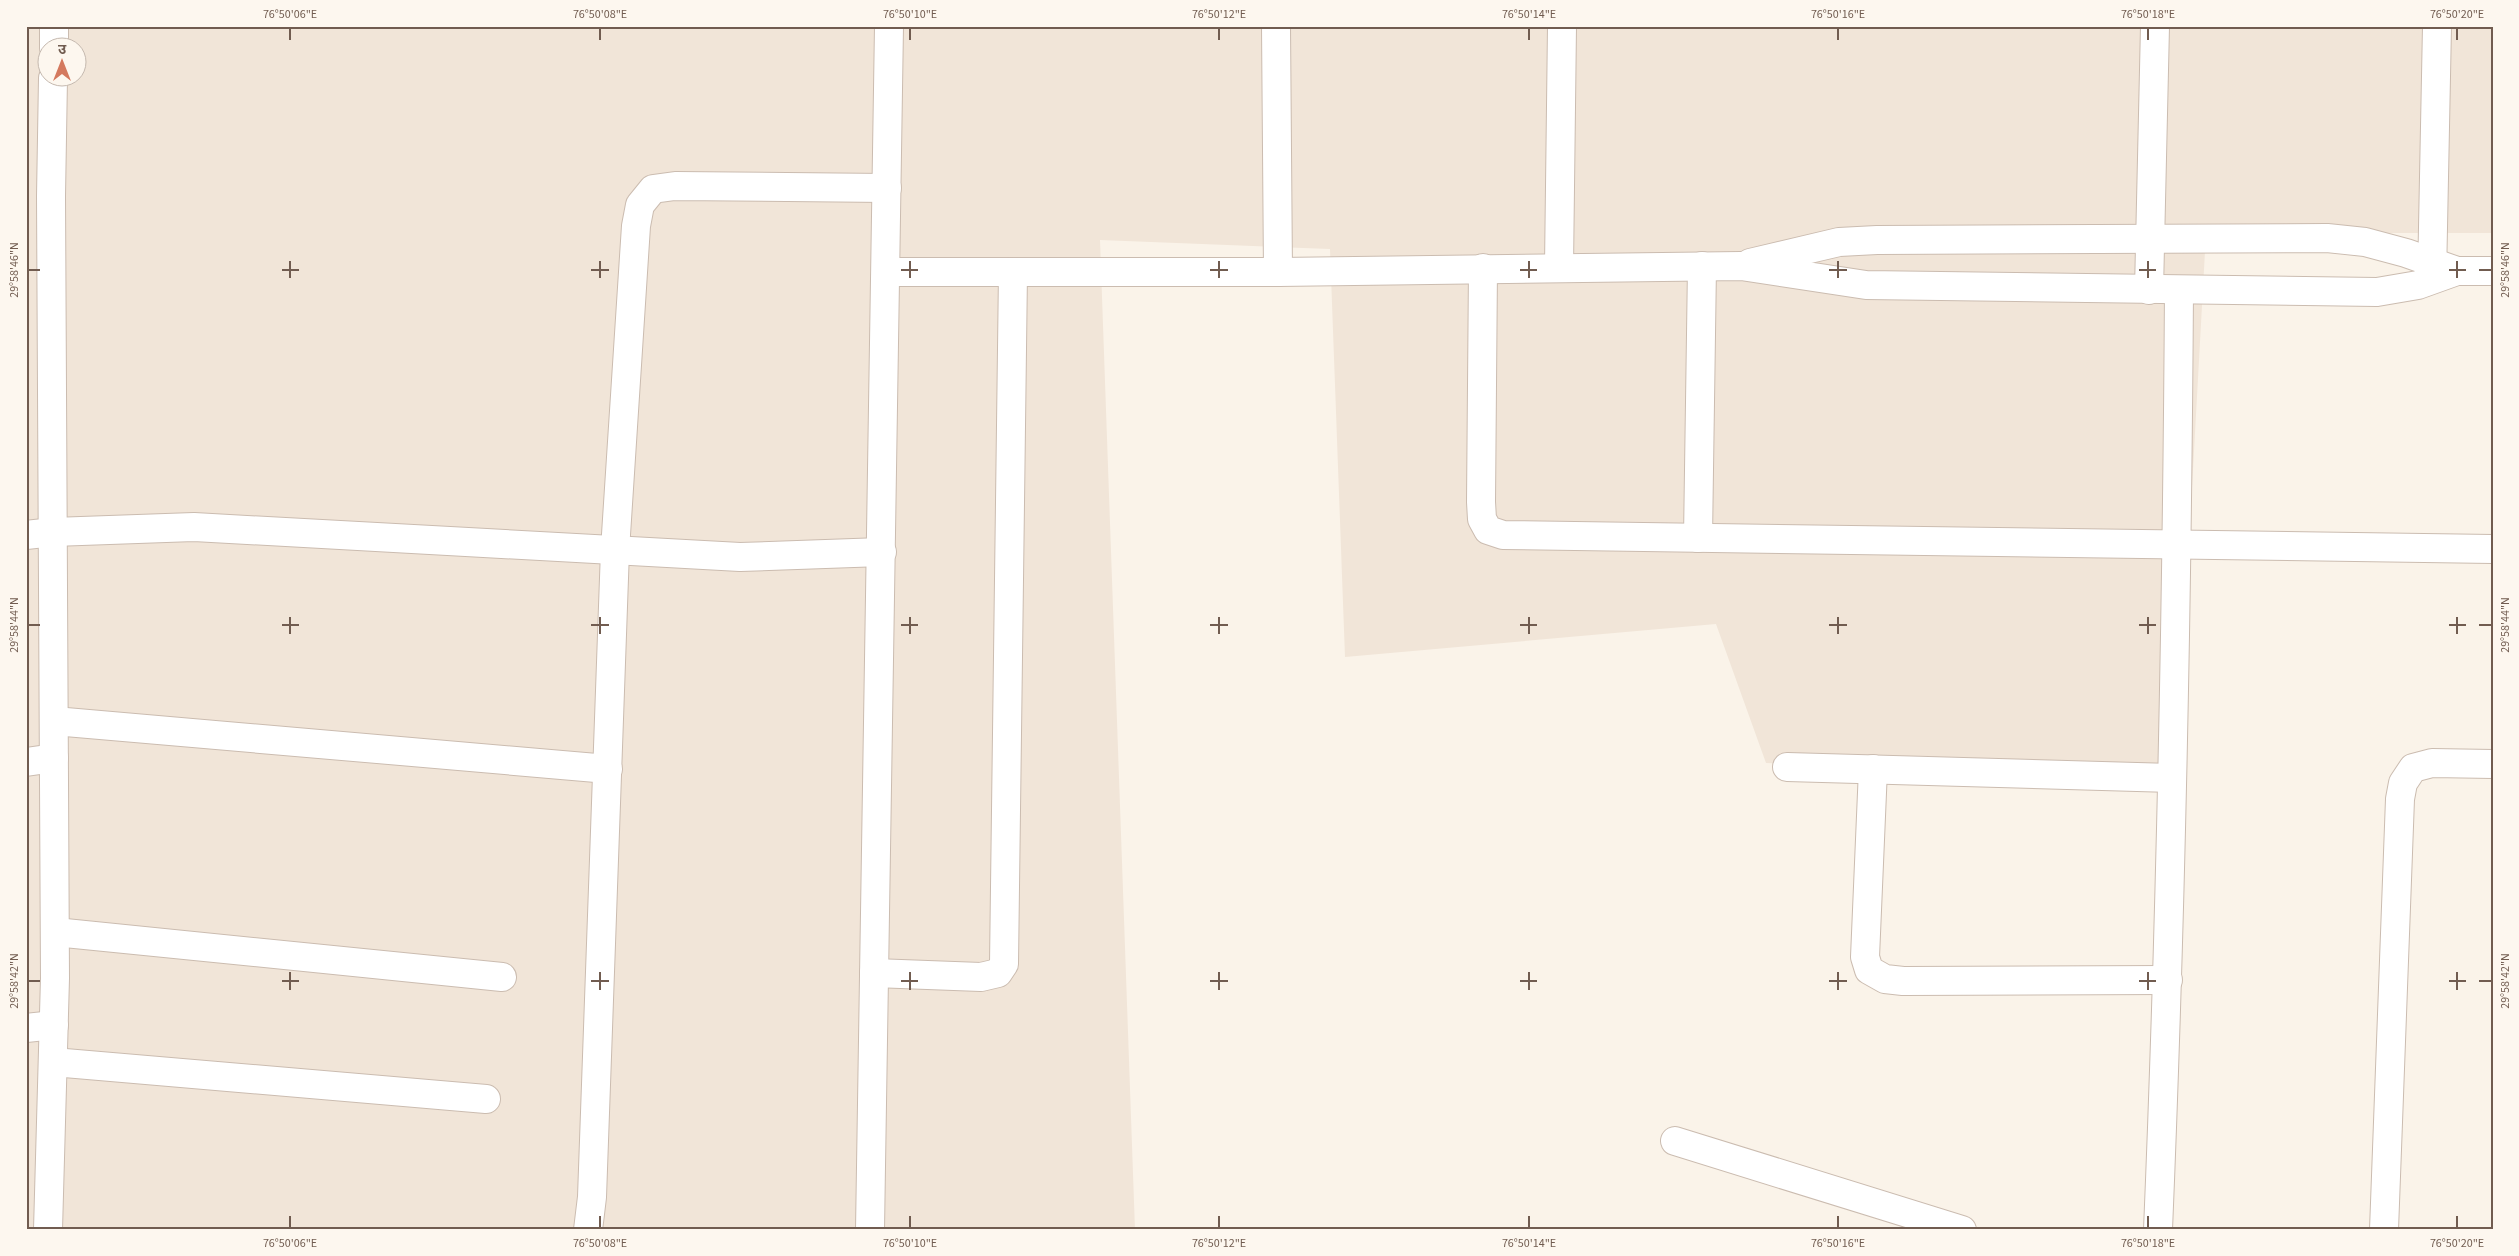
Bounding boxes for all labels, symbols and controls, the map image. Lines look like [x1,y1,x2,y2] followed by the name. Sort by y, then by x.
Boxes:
[263,6,317,23] text: 76°50'06"E
[573,6,627,23] text: 76°50'08"E
[883,6,937,23] text: 76°50'10"E
[1192,6,1246,23] text: 76°50'12"E
[1502,6,1556,23] text: 76°50'14"E
[1811,6,1865,23] text: 76°50'16"E
[2121,6,2175,23] text: 76°50'18"E
[2430,6,2484,23] text: 76°50'20"E
[38,38,88,88] north arrow
[58,40,67,60] text: उ
[6,242,23,298] text: 29°58'46"N
[2497,242,2514,298] text: 29°58'46"N
[6,597,23,653] text: 29°58'44"N
[2497,597,2514,653] text: 29°58'44"N
[6,953,23,1009] text: 29°58'42"N
[2497,953,2514,1009] text: 29°58'42"N
[263,1235,317,1252] text: 76°50'06"E
[573,1235,627,1252] text: 76°50'08"E
[883,1235,937,1252] text: 76°50'10"E
[1192,1235,1246,1252] text: 76°50'12"E
[1502,1235,1556,1252] text: 76°50'14"E
[1811,1235,1865,1252] text: 76°50'16"E
[2121,1235,2175,1252] text: 76°50'18"E
[2430,1235,2484,1252] text: 76°50'20"E

